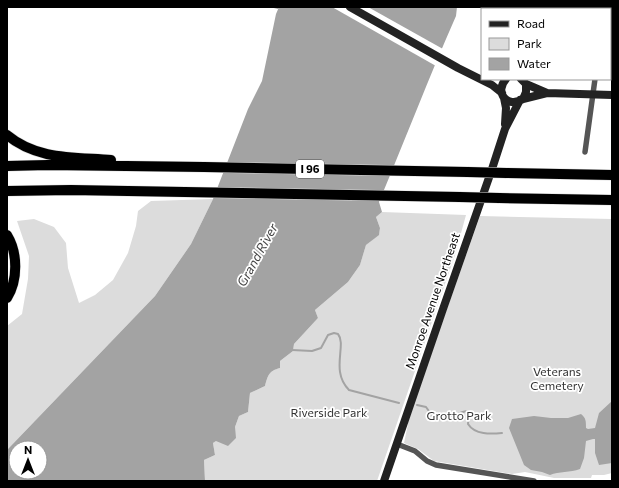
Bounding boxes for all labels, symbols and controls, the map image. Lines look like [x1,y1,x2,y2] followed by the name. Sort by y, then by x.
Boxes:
[481,8,611,80] legend
[517,16,545,30] text: Road
[517,36,543,50] text: Park
[517,56,551,70] text: Water
[296,160,324,178] road number: I 96
[233,220,281,289] water label: Grand River
[402,230,462,371] street label: Monroe Avenue Northeast
[530,364,584,392] park label: Veterans Cemetery
[290,405,368,419] park label: Riverside Park
[427,408,492,422] park label: Grotto Park
[8,440,48,480] north arrow
[24,443,32,456] text: N

